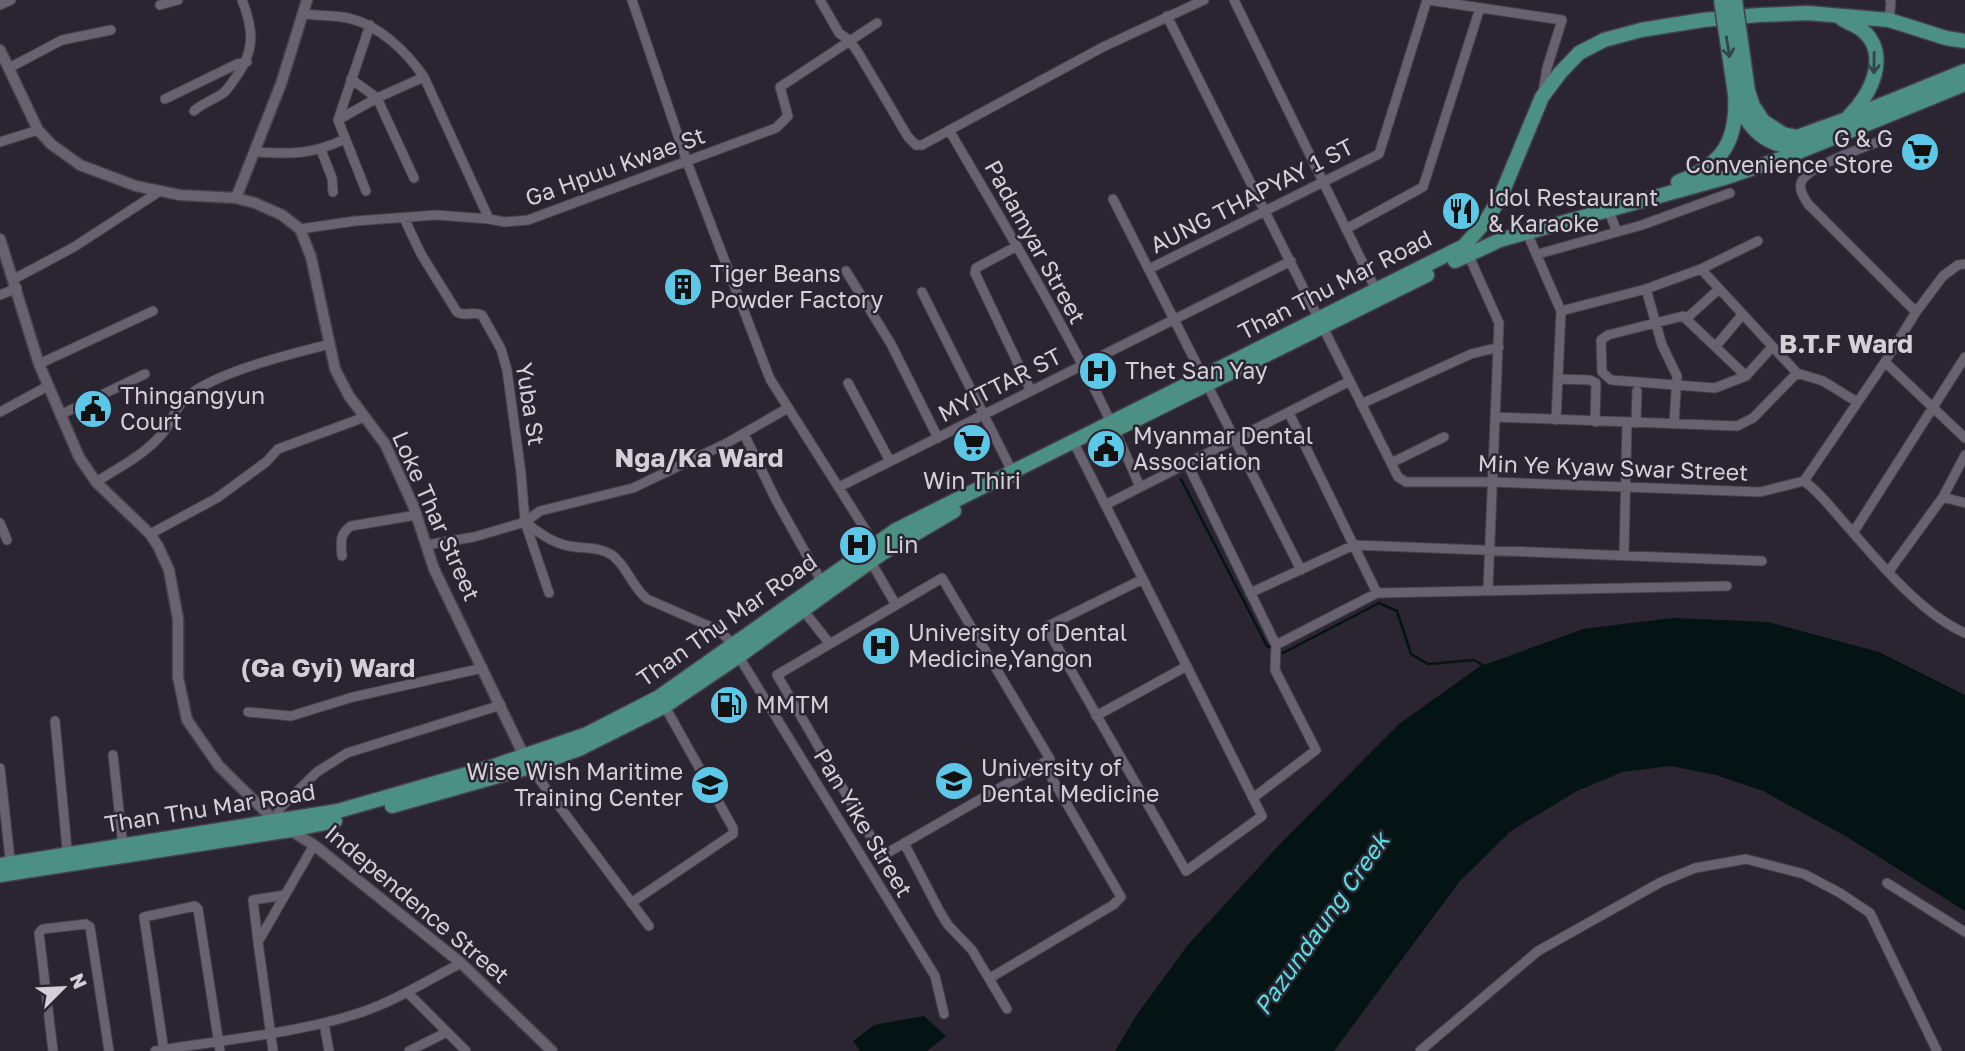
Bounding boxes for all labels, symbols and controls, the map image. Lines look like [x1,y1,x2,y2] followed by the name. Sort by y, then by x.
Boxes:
[1722,35,1735,58] one-way arrow
[1868,51,1881,74] one-way arrow
[521,121,708,212] street label: Ga Hpuu Kwae St
[1685,124,1893,178] place label: G & G Convenience Store
[1899,131,1941,173] supermarket icon: G & G Convenience Store
[1145,132,1358,259] street label: AUNG THAPYAY 1 ST
[979,155,1092,328] street label: Padamyar Street
[1488,183,1658,237] place label: Idol Restaurant & Karaoke
[1440,190,1482,232] restaurant icon: Idol Restaurant & Karaoke
[1233,223,1436,345] street label: Than Thu Mar Road
[710,259,883,313] place label: Tiger Beans Powder Factory
[662,266,704,308] building icon: Tiger Beans Powder Factory
[1779,328,1913,359] district label: B.T.F Ward
[933,341,1066,427] street label: MYITTAR ST
[1077,350,1119,392] hospital icon: Thet San Yay
[1125,356,1268,384] place label: Thet San Yay
[511,360,551,447] street label: Yuba St
[120,381,265,435] place label: Thingangyun Court
[72,388,114,430] public building icon: Thingangyun Court
[1133,421,1313,475] place label: Myanmar Dental Association
[951,422,993,464] supermarket icon: Win Thiri
[387,427,487,605] street label: Loke Thar Street
[1085,428,1127,470] public building icon: Myanmar Dental Association
[614,442,784,473] district label: Nga/Ka Ward
[1477,448,1749,486] street label: Min Ye Kyaw Swar Street
[923,466,1021,494] place label: Win Thiri
[837,524,879,566] hospital icon: Lin
[885,530,918,558] place label: Lin
[631,547,822,692] street label: Than Thu Mar Road
[908,618,1127,672] place label: University of Dental Medicine,Yangon
[860,625,902,667] hospital icon: University of Dental Medicine,Yangon
[241,652,415,683] district label: (Ga Gyi) Ward
[708,684,750,726] fuel station icon: MMTM
[756,690,830,718] place label: MMTM
[809,743,919,902] street label: Pan Yike Street
[981,753,1159,807] place label: University of Dental Medicine
[466,757,683,811] place label: Wise Wish Maritime Training Center
[933,760,975,802] school or university icon: University of Dental Medicine
[689,764,731,806] school or university icon: Wise Wish Maritime Training Center
[102,777,317,838] street label: Than Thu Mar Road
[320,818,515,988] street label: Independence Street
[1247,824,1397,1020] water label: Pazundaung Creek
[28,953,98,1023] north arrow
[66,970,92,992] text: N

